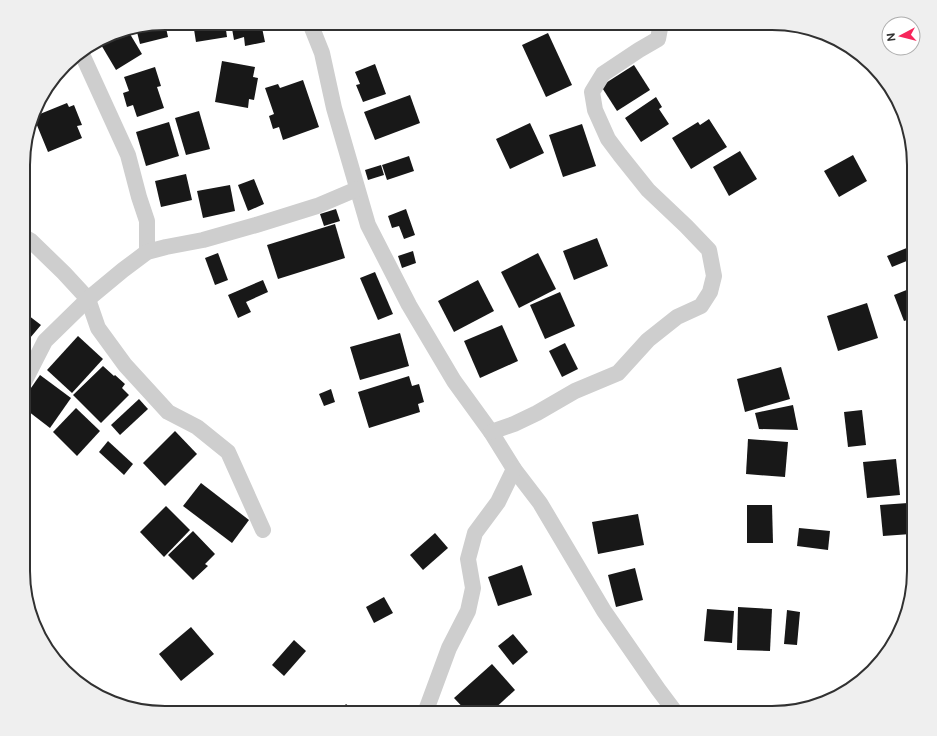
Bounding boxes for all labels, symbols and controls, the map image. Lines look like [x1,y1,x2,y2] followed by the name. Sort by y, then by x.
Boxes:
[881,16,921,56] north arrow
[885,32,898,42] text: N

